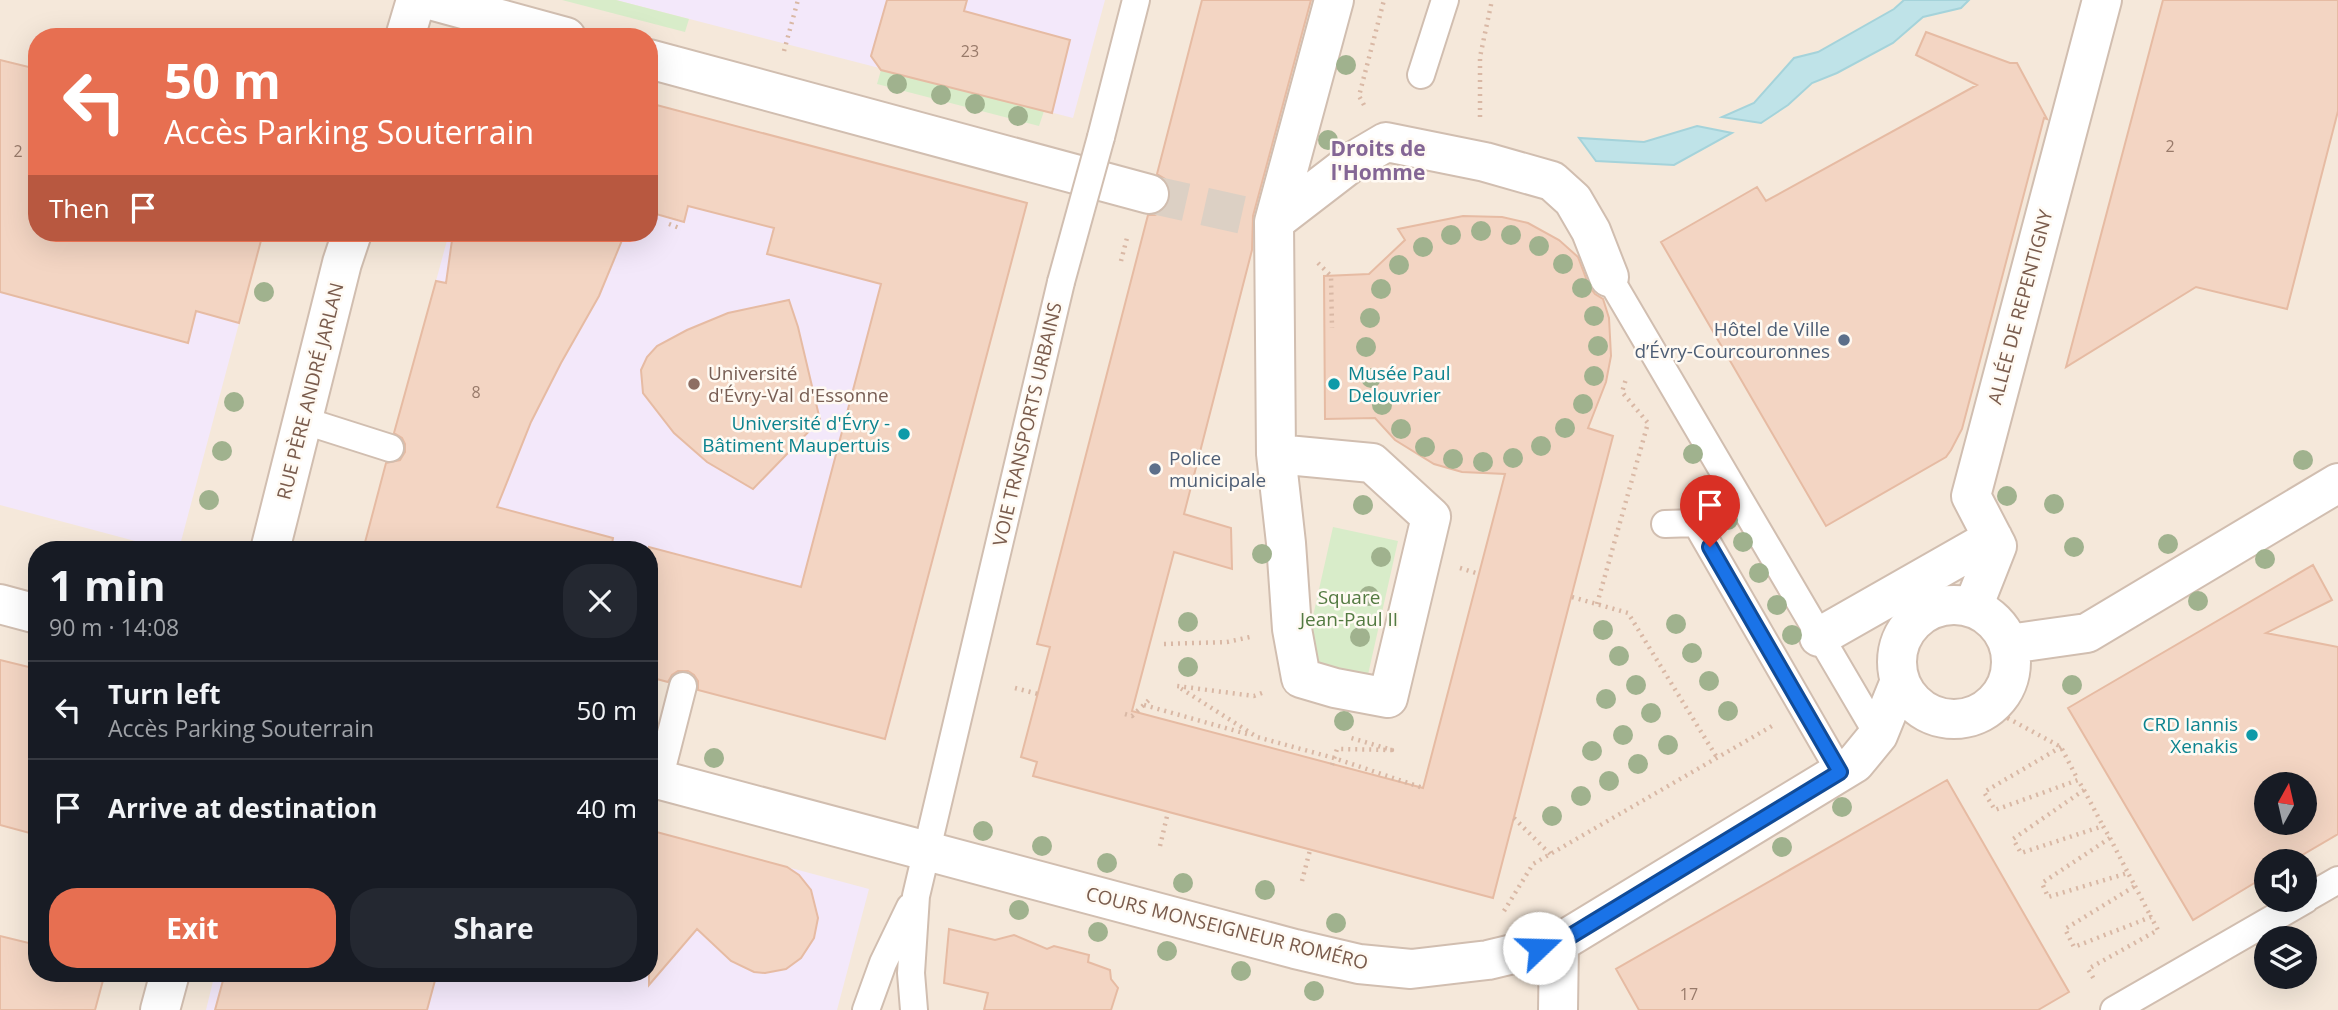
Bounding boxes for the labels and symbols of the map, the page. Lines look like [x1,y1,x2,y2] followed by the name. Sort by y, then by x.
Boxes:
[961,40,979,62] house number: 23
[1330,134,1426,186] district label: Droits de l'Homme
[2165,135,2175,157] house number: 2
[13,140,23,162] house number: 2
[1982,207,2059,407] street label: ALLÉE DE REPENTIGNY
[270,280,350,502] street label: RUE PÈRE ANDRÉ JARLAN
[986,300,1068,548] street label: VOIE TRANSPORTS URBAINS
[1634,316,1830,364] place label: Hôtel de Ville d’Évry-Courcouronnes
[1836,332,1852,348] marker: Hôtel de Ville d’Évry-Courcouronnes
[708,360,889,408] place label: Université d'Évry-Val d'Essonne
[1348,360,1451,408] place label: Musée Paul Delouvrier
[686,376,702,392] marker: Université d'Évry-Val d'Essonne
[1326,376,1342,392] marker: Musée Paul Delouvrier
[471,381,481,403] house number: 8
[702,410,890,458] place label: Université d'Évry - Bâtiment Maupertuis
[896,426,912,442] marker: Université d'Évry - Bâtiment Maupertuis
[1169,445,1266,493] place label: Police municipale
[1147,461,1163,477] marker: Police municipale
[1680,475,1740,547] pin
[1298,584,1398,632] park label: Square Jean-Paul II
[2143,711,2238,759] place label: CRD Iannis Xenakis
[2244,727,2260,743] marker: CRD Iannis Xenakis
[2254,772,2317,835] north arrow
[1083,880,1371,976] street label: COURS MONSEIGNEUR ROMÉRO
[1502,911,1576,985] position arrow
[1680,983,1698,1005] house number: 17

